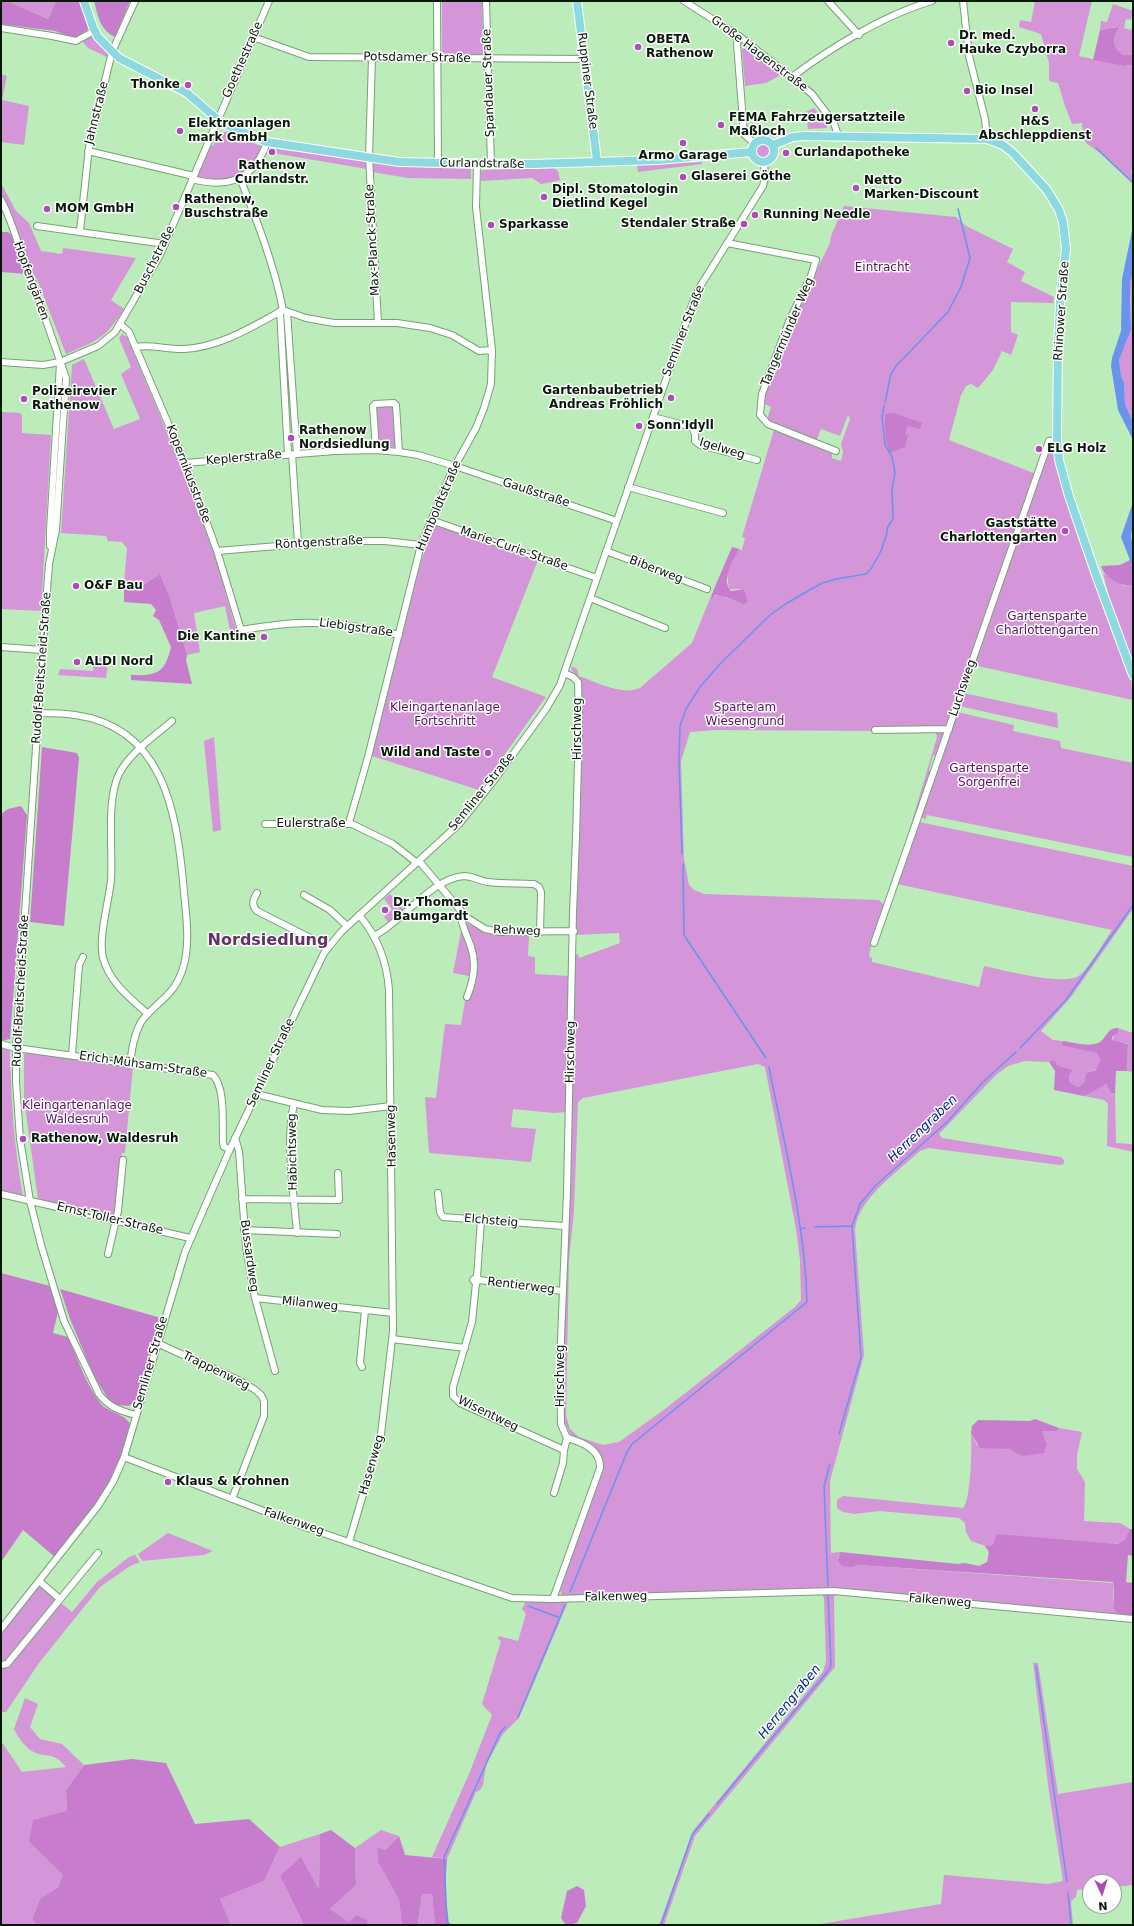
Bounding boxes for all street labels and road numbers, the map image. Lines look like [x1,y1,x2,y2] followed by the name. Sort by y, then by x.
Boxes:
[708,13,810,95] street label: Große Hagenstraße
[220,20,266,100] street label: Goethestraße
[480,29,498,137] street label: Spandauer Straße
[574,32,600,130] street label: Ruppiner Straße
[363,50,471,66] street label: Potsdamer Straße
[82,80,112,146] street label: Jahnstraße
[439,156,525,172] street label: Curlandstraße
[363,184,383,296] street label: Max-Planck-Straße
[132,224,178,296] street label: Buschstraße
[10,240,52,322] street label: Hopfengärten
[1051,261,1073,361] street label: Rhinower Straße
[759,275,817,389] street label: Tangermünder Weg
[660,283,708,379] street label: Semliner Straße
[163,423,213,525] street label: Kopernikusstraße
[698,435,746,463] street label: Igelweg
[205,448,283,468] street label: Keplerstraße
[413,458,465,554] street label: Humboldtstraße
[500,475,572,511] street label: Gaußstraße
[458,524,570,574] street label: Marie-Curie-Straße
[275,534,363,552] street label: Röntgenstraße
[627,553,685,587] street label: Biberweg
[30,592,54,744] street label: Rudolf-Breitscheid-Straße
[318,616,394,640] street label: Liebigstraße
[947,658,979,718] street label: Luchsweg
[571,698,585,760] street label: Hirschweg
[446,750,518,834] street label: Semliner Straße
[276,817,346,831] street label: Eulerstraße
[10,915,32,1067] street label: Rudolf-Breitscheid-Straße
[493,923,541,939] street label: Rehweg
[244,1016,298,1110] street label: Semliner Straße
[563,1021,579,1083] street label: Hirschweg
[78,1049,208,1081] street label: Erich-Mühsam-Straße
[384,1105,400,1167] street label: Hasenweg
[285,1113,301,1191] street label: Habichtsweg
[55,1200,165,1238] street label: Ernst-Toller-Straße
[463,1211,519,1231] street label: Elchsteig
[237,1219,261,1293] street label: Bussardweg
[486,1275,556,1297] street label: Rentierweg
[281,1294,339,1314] street label: Milanweg
[131,1315,171,1411] street label: Semliner Straße
[554,1345,568,1407] street label: Hirschweg
[180,1349,252,1393] street label: Trappenweg
[455,1393,521,1435] street label: Wisentweg
[356,1433,388,1497] street label: Hasenweg
[262,1505,326,1539] street label: Falkenweg
[584,1589,648,1605] street label: Falkenweg
[908,1591,972,1611] street label: Falkenweg

